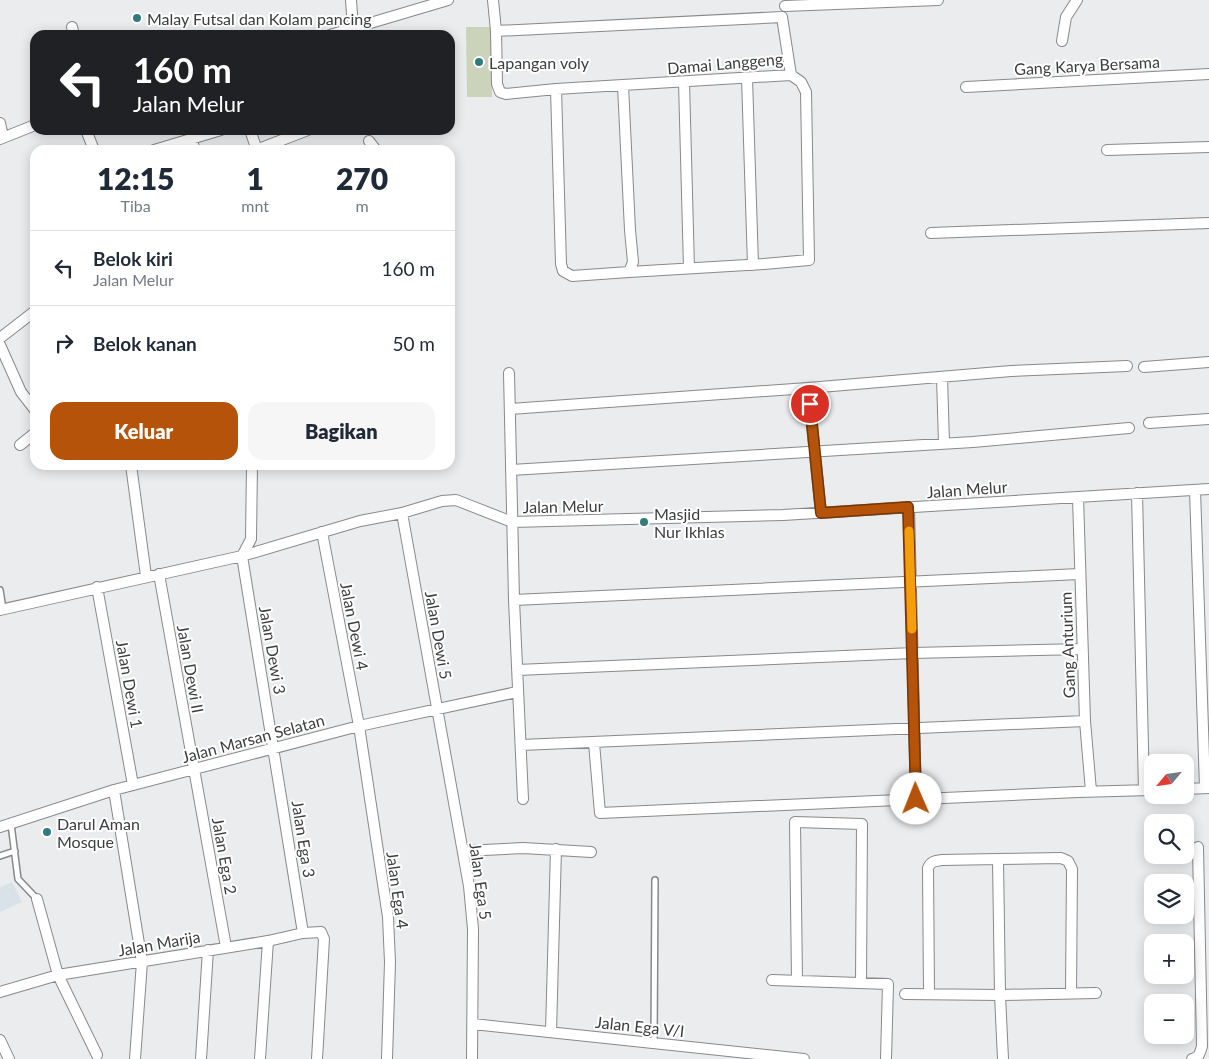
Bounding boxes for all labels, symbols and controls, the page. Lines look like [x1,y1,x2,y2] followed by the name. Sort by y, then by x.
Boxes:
[147,9,371,28] place label: Malay Futsal dan Kolam pancing
[131,12,143,24] marker: Malay Futsal dan Kolam pancing
[133,48,232,90] text: 160 m
[666,48,784,78] street label: Damai Langgeng
[50,50,115,115] icon: left
[1014,52,1160,78] street label: Gang Karya Bersama
[489,53,590,72] place label: Lapangan voly
[473,56,485,68] marker: Lapangan voly
[133,90,244,117] text: Jalan Melur
[97,160,174,196] text: 12:15
[246,160,264,196] text: 1
[336,160,388,196] text: 270
[121,196,151,215] text: Tiba
[241,196,269,215] text: mnt
[355,196,369,215] text: m
[93,247,173,270] text: Belok kiri
[50,254,78,282] icon: left
[381,257,435,280] text: 160 m
[93,270,174,289] text: Jalan Melur
[50,329,78,357] icon: right
[93,332,197,355] text: Belok kanan
[392,332,435,355] text: 50 m
[789,383,831,425] pin
[796,390,824,418] icon: arrive
[50,402,238,460] button: Keluar
[248,402,435,460] button: Bagikan
[926,477,1008,501] street label: Jalan Melur
[522,496,604,516] street label: Jalan Melur
[654,504,725,541] place label: Masjid Nur Ikhlas
[638,516,650,528] marker: Masjid Nur Ikhlas
[337,580,373,672] street label: Jalan Dewi 4
[422,589,456,681] street label: Jalan Dewi 5
[1056,591,1078,699] street label: Gang Anturium
[256,604,290,696] street label: Jalan Dewi 3
[174,624,208,714] street label: Jalan Dewi II
[113,638,147,730] street label: Jalan Dewi 1
[180,710,326,766] street label: Jalan Marsan Selatan
[1144,754,1194,804] north arrow
[1144,754,1194,1044] map controls
[889,772,941,824] position arrow
[289,799,319,879] street label: Jalan Ega 3
[57,814,140,851] place label: Darul Aman Mosque
[1144,814,1194,864] button: search
[209,816,241,896] street label: Jalan Ega 2
[41,826,53,838] marker: Darul Aman Mosque
[466,841,496,921] street label: Jalan Ega 5
[383,850,413,930] street label: Jalan Ega 4
[1144,874,1194,924] button: layers
[116,926,202,960] street label: Jalan Marija
[1144,934,1194,984] button: +
[1144,994,1194,1044] button: −
[595,1012,685,1040] street label: Jalan Ega V/I

